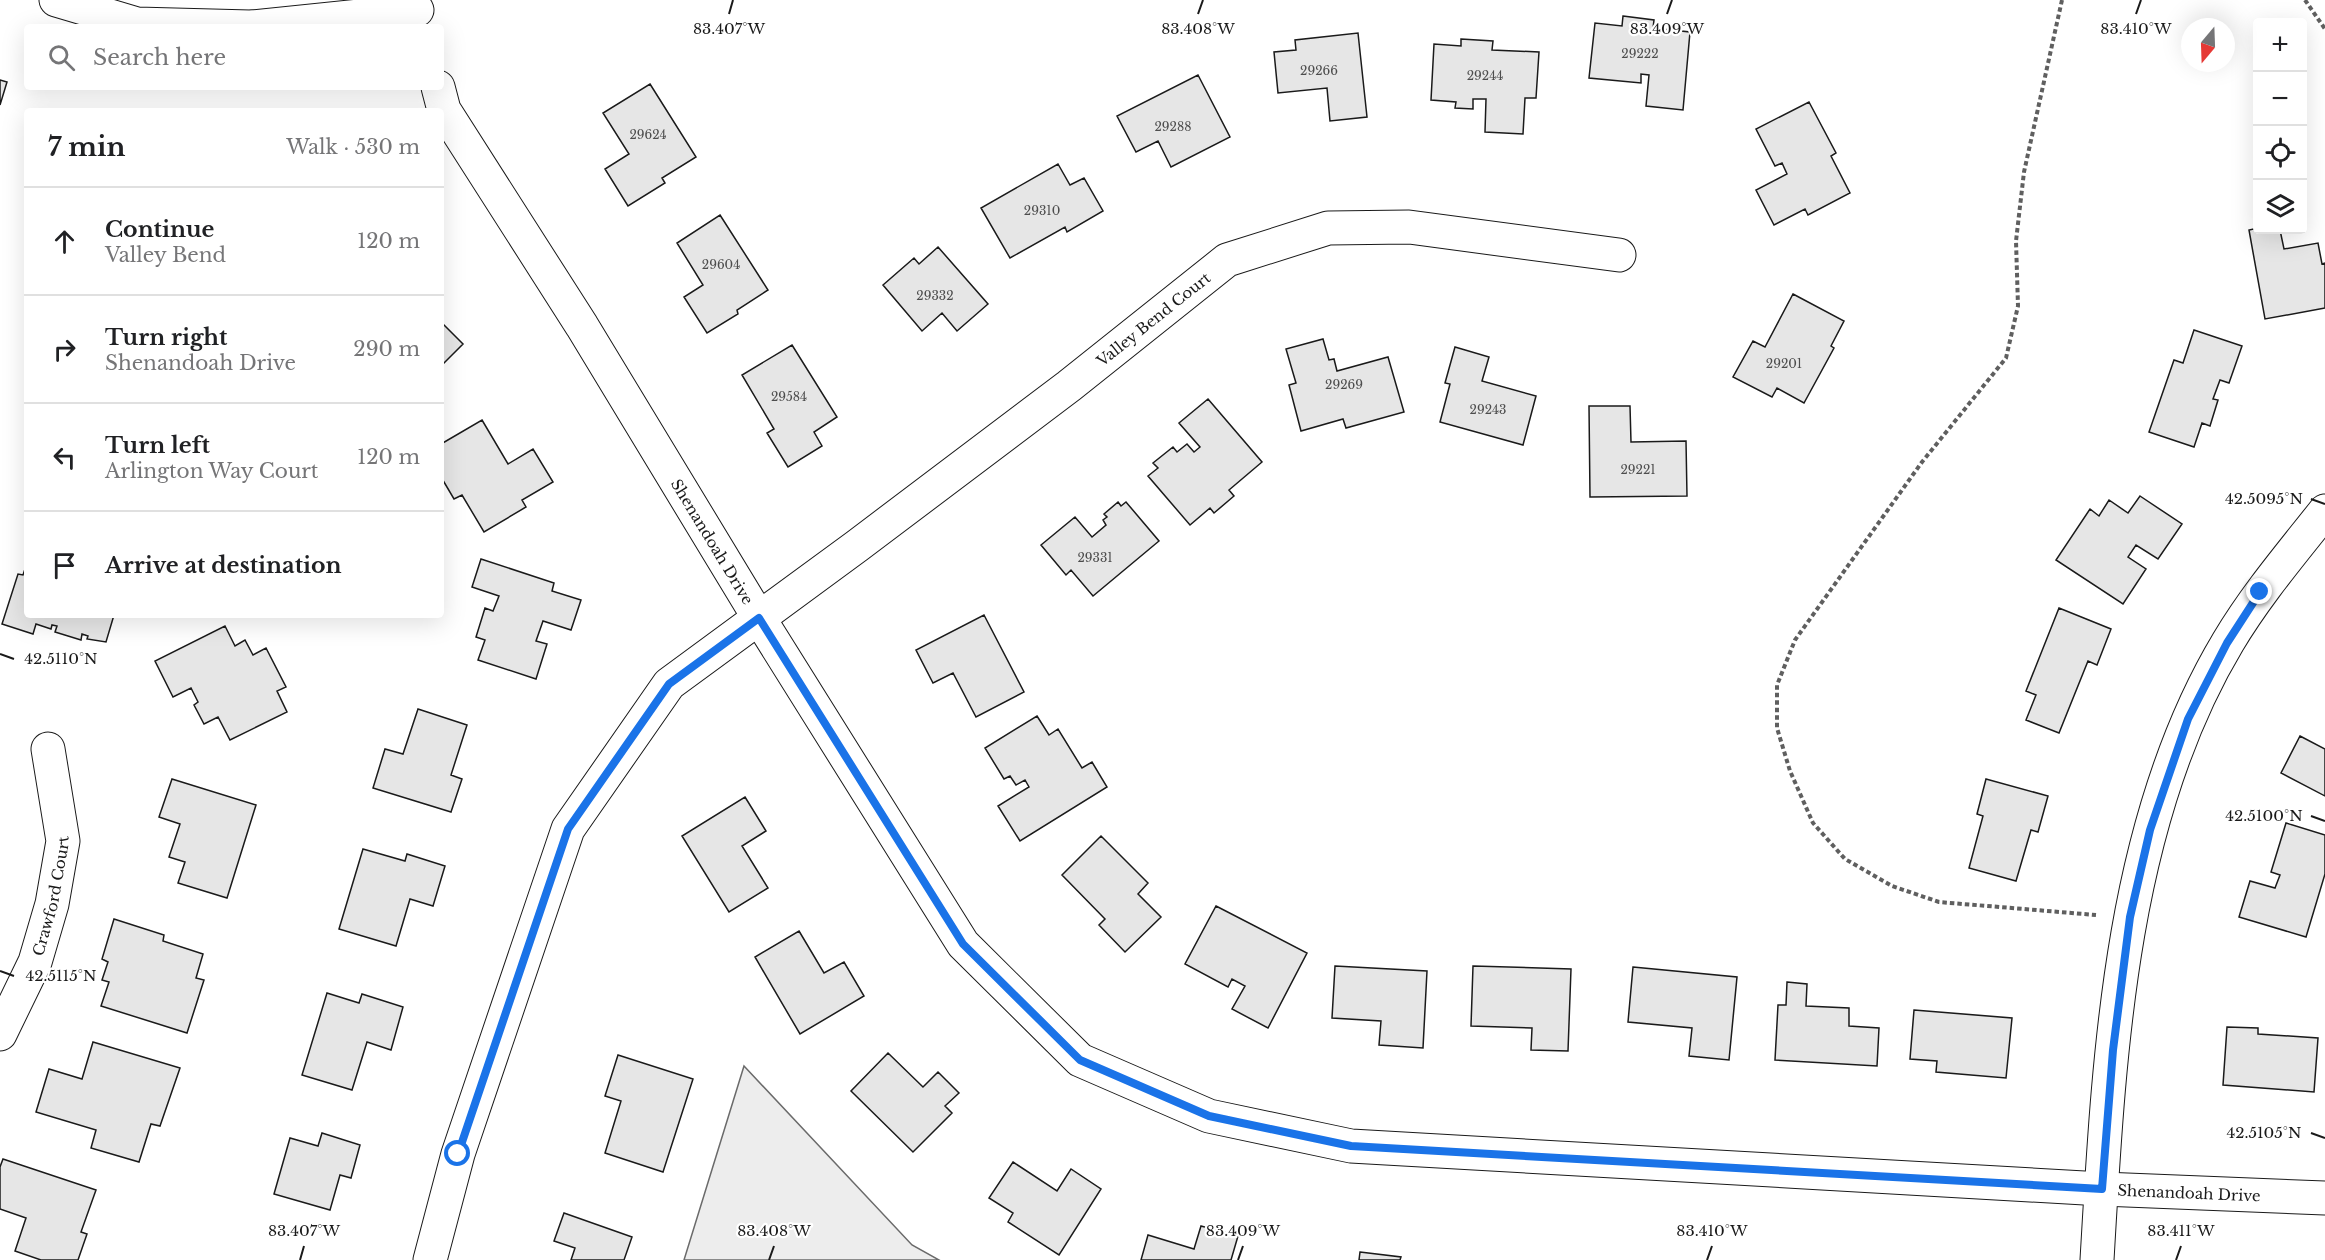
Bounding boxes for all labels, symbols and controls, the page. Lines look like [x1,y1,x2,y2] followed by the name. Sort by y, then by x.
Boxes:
[2181,18,2235,72] north arrow
[2253,18,2307,234] map controls
[2253,18,2307,72] button: +
[693,19,765,38] text: 83.407°W
[1161,19,1235,38] text: 83.408°W
[1630,19,1704,38] text: 83.409°W
[2100,19,2172,38] text: 83.410°W
[24,24,444,90] search box
[45,41,78,74] icon: search
[93,44,226,71] text: Search here
[1621,46,1659,61] house number: 29222
[1300,63,1338,78] house number: 29266
[1467,68,1503,83] house number: 29244
[2253,72,2307,126] button: −
[1154,119,1192,134] house number: 29288
[2253,126,2307,180] button: locate
[629,127,667,142] house number: 29624
[48,131,125,163] text: 7 min
[286,135,420,159] text: Walk · 530 m
[2253,180,2307,234] button: layers
[1024,203,1060,218] house number: 29310
[105,216,214,243] text: Continue
[48,225,81,258] icon: ahead
[357,229,420,253] text: 120 m
[105,243,226,267] text: Valley Bend
[702,257,740,272] house number: 29604
[1092,268,1214,371] street label: Valley Bend Court
[916,288,954,303] house number: 29332
[105,324,227,351] text: Turn right
[48,333,81,366] icon: right
[353,337,420,361] text: 290 m
[105,351,296,375] text: Shenandoah Drive
[1766,356,1802,371] house number: 29201
[1325,377,1363,392] house number: 29269
[771,389,807,404] house number: 29584
[1470,402,1506,417] house number: 29243
[105,432,210,459] text: Turn left
[48,441,81,474] icon: left
[357,445,420,469] text: 120 m
[105,459,318,483] text: Arlington Way Court
[1620,462,1656,477] house number: 29221
[667,475,758,608] street label: Shenandoah Drive
[2225,489,2303,508] text: 42.5095°N
[48,549,81,582] icon: arrive
[1077,550,1113,565] house number: 29331
[105,552,342,579] text: Arrive at destination
[2246,578,2272,604] route end
[24,649,98,668] text: 42.5110°N
[2225,806,2303,825] text: 42.5100°N
[28,835,73,958] street label: Crawford Court
[25,966,97,985] text: 42.5115°N
[2226,1123,2302,1142] text: 42.5105°N
[444,1140,470,1166] route start
[2117,1180,2261,1205] street label: Shenandoah Drive
[268,1221,340,1240] text: 83.407°W
[737,1221,811,1240] text: 83.408°W
[1206,1221,1280,1240] text: 83.409°W
[1676,1221,1748,1240] text: 83.410°W
[2147,1221,2215,1240] text: 83.411°W

